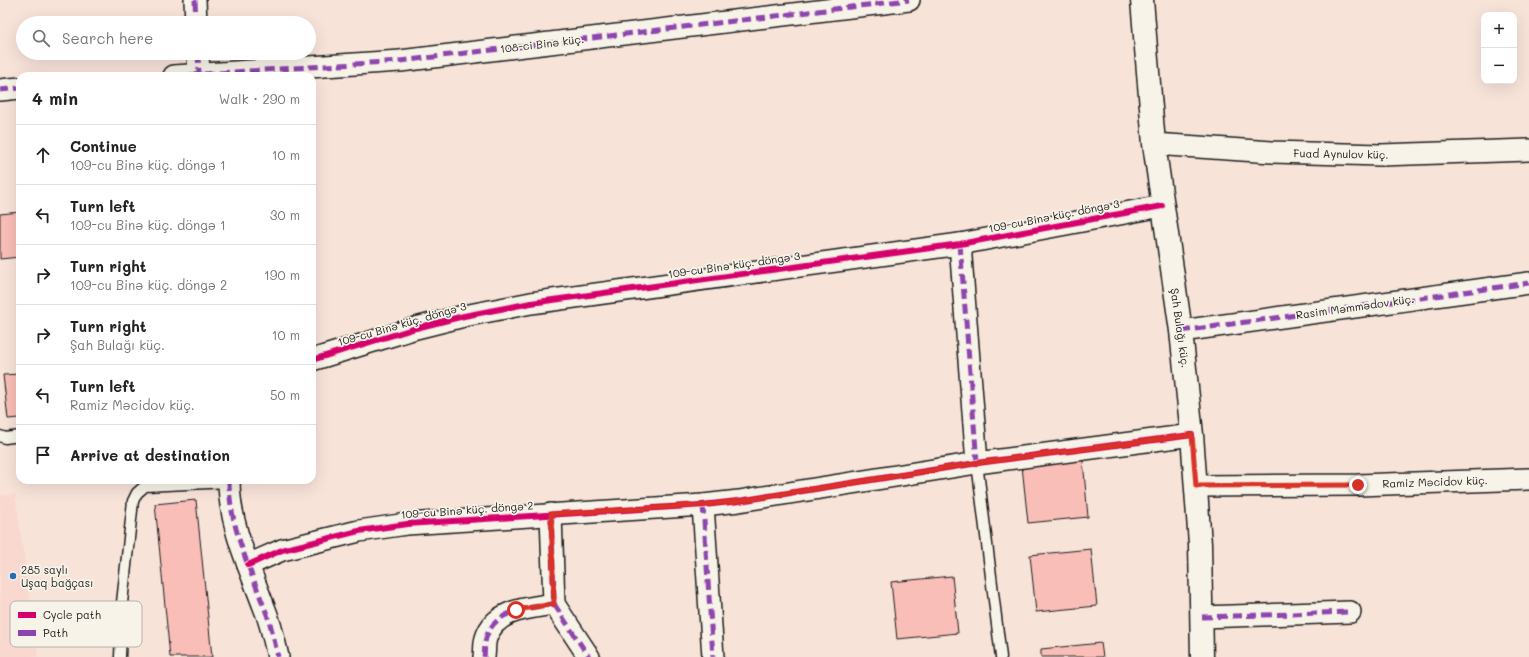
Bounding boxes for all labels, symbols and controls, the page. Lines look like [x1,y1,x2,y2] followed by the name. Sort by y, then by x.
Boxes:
[1481,12,1517,84] map controls
[1481,12,1517,48] button: +
[16,16,316,60] search box
[30,27,52,49] icon: search
[62,28,153,48] text: Search here
[499,31,585,56] street label: 108-ci Binə küç.
[1481,48,1517,84] button: −
[32,87,78,109] text: 4 min
[219,90,300,107] text: Walk · 290 m
[70,136,137,156] text: Continue
[32,144,54,166] icon: ahead
[1293,145,1389,162] street label: Fuad Aynulov küç.
[272,146,300,163] text: 10 m
[70,156,226,173] text: 109-cu Binə küç. döngə 1
[987,195,1121,236] street label: 109-cu Binə küç. döngə 3
[70,196,135,216] text: Turn left
[32,204,54,226] icon: left
[270,206,300,223] text: 30 m
[70,216,226,233] text: 109-cu Binə küç. döngə 1
[667,248,802,281] street label: 109-cu Binə küç. döngə 3
[70,256,147,276] text: Turn right
[32,264,54,286] icon: right
[264,266,300,283] text: 190 m
[70,276,227,293] text: 109-cu Binə küç. döngə 2
[1167,287,1194,369] street label: Şah Bulağı küç.
[1295,291,1415,322] street label: Rasim Məmmədov küç.
[336,298,469,349] street label: 109-cu Binə küç. döngə 3
[70,316,147,336] text: Turn right
[32,324,54,346] icon: right
[272,326,300,343] text: 10 m
[70,336,165,353] text: Şah Bulağı küç.
[70,376,135,396] text: Turn left
[32,384,54,406] icon: left
[270,386,300,403] text: 50 m
[70,396,195,413] text: Ramiz Məcidov küç.
[32,444,54,466] icon: arrive
[70,445,230,465] text: Arrive at destination
[1382,472,1488,491] street label: Ramiz Məcidov küç.
[1349,476,1367,494] route end
[400,497,534,522] street label: 109-cu Binə küç. döngə 2
[21,562,93,590] place label: 285 saylı Uşaq bağçası
[8,571,18,581] marker: 285 saylı Uşaq bağçası
[10,601,142,647] legend
[507,601,525,619] route start
[43,607,101,622] text: Cycle path
[43,625,68,640] text: Path

